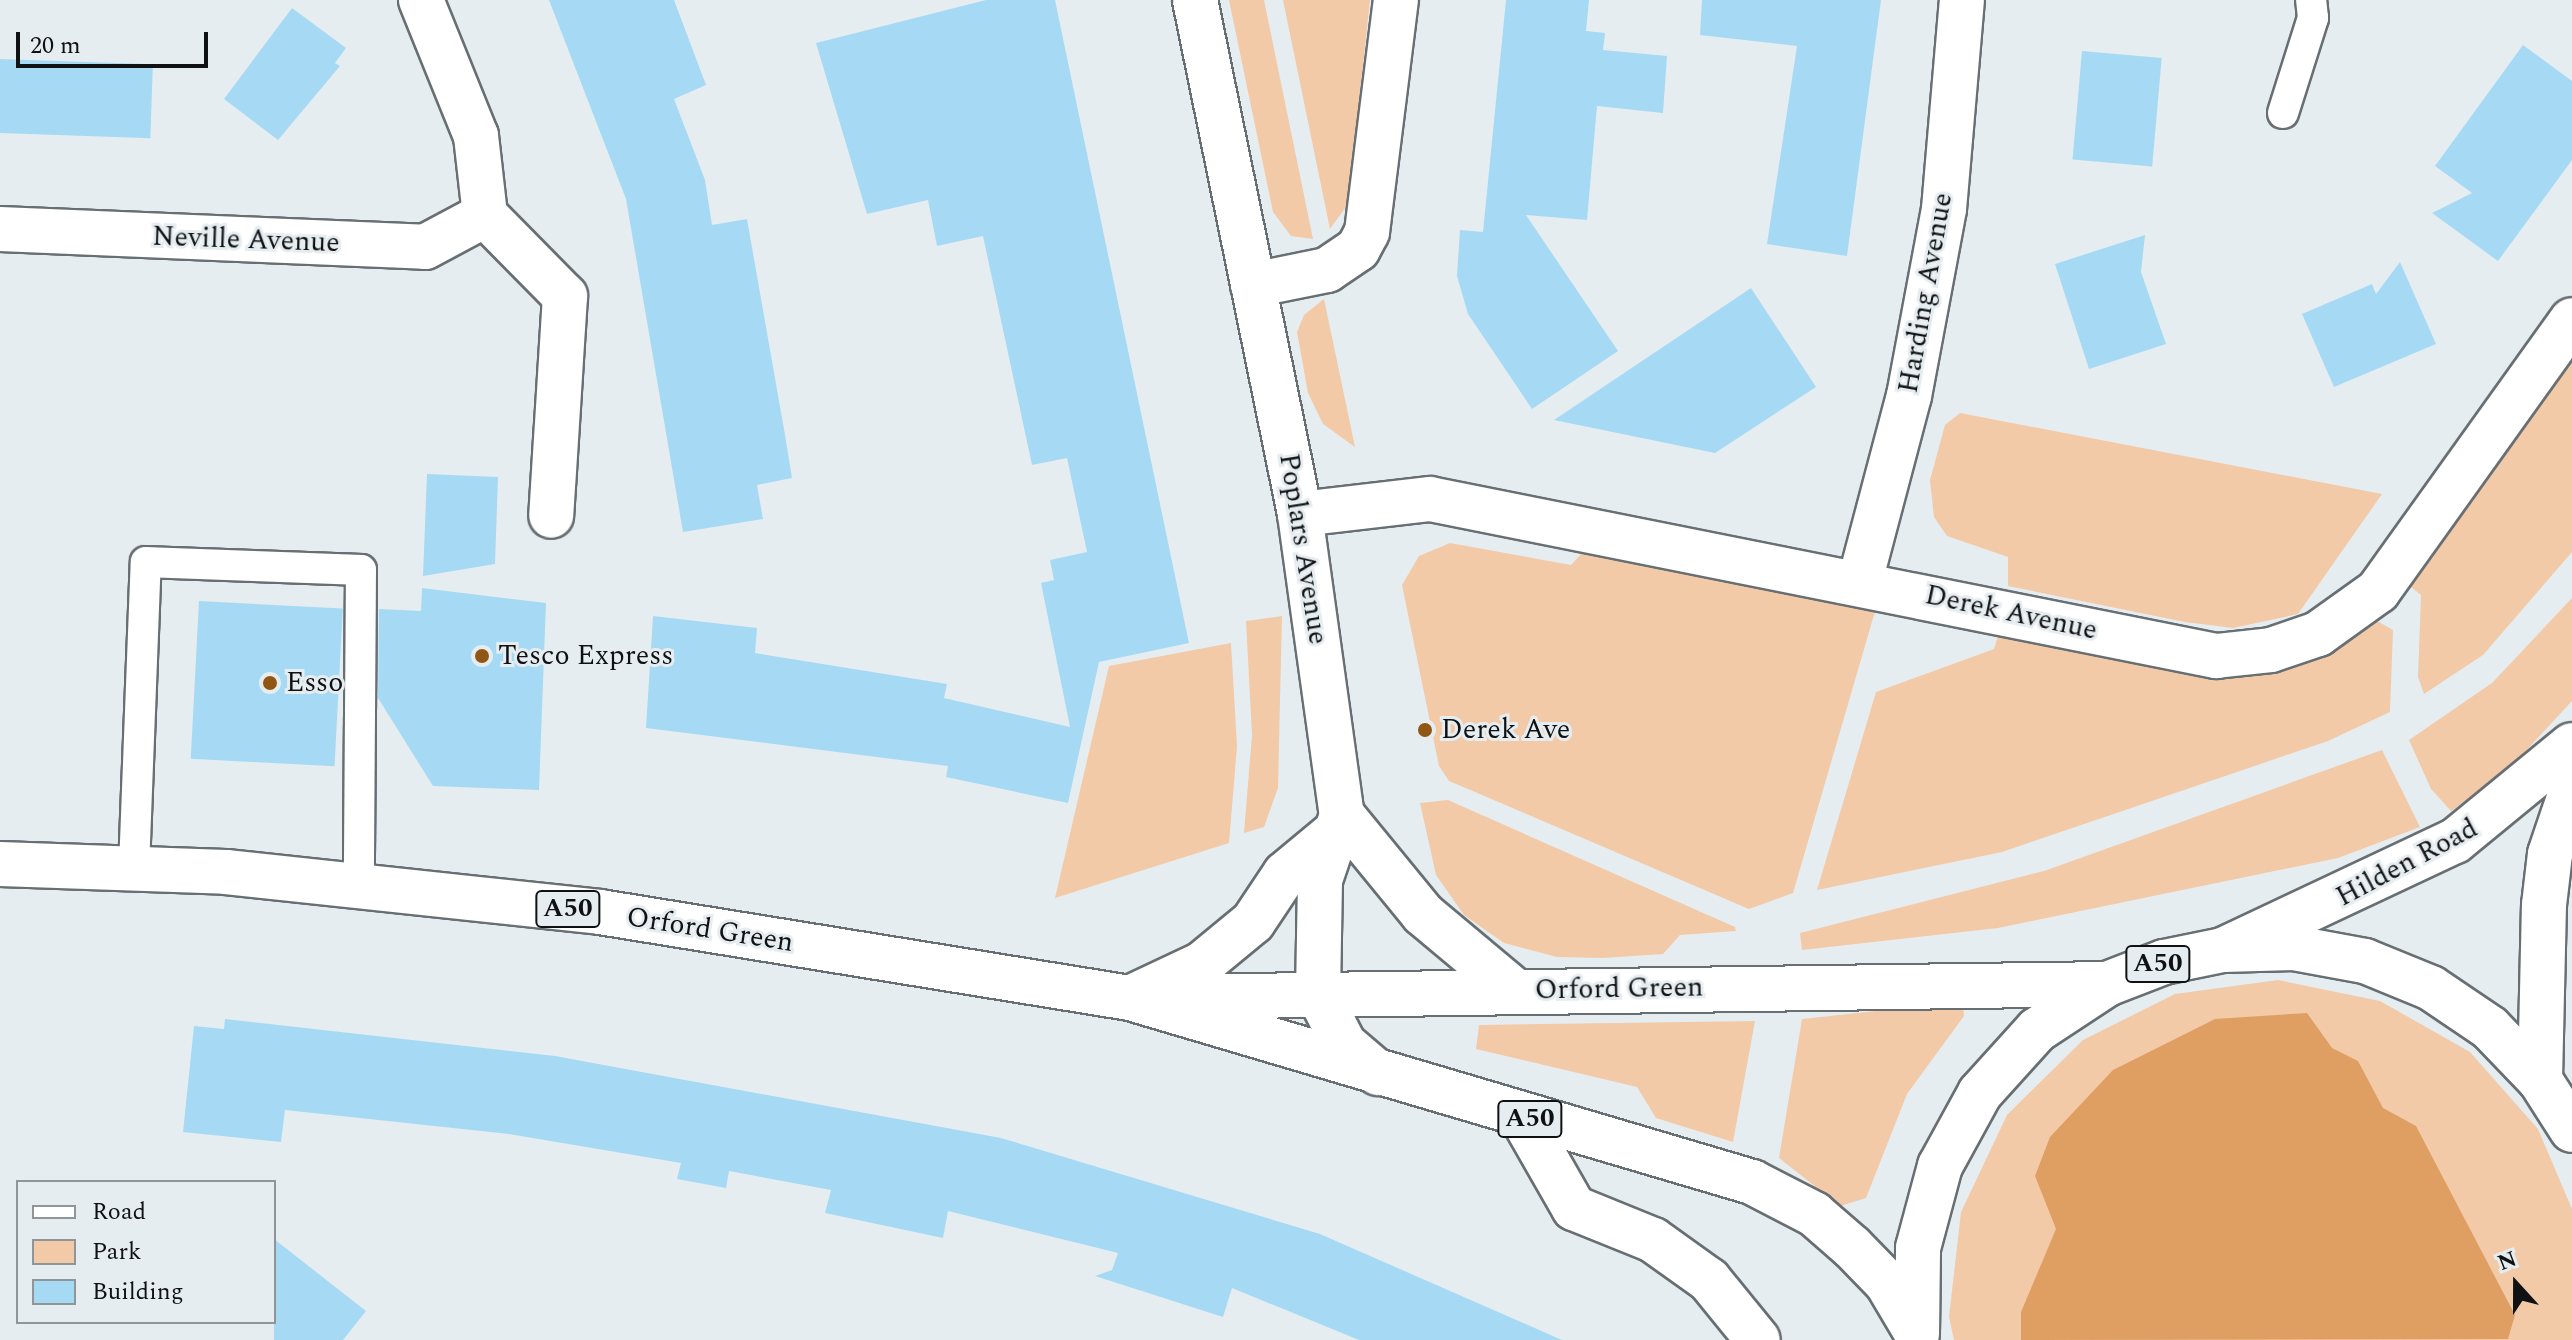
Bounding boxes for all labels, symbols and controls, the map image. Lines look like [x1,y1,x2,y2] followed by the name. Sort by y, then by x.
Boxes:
[20,16,212,66] scale bar
[30,28,81,64] text: 20 m
[1892,190,1960,396] street label: Harding Avenue
[152,220,340,260] street label: Neville Avenue
[1271,451,1335,647] street label: Poplars Avenue
[1922,578,2100,648] street label: Derek Avenue
[498,639,673,673] place label: Tesco Express
[473,647,491,665] marker: Tesco Express
[286,666,343,700] place label: Esso
[261,674,279,692] marker: Esso
[1441,713,1570,747] place label: Derek Ave
[1416,721,1434,739] marker: Derek Ave
[2331,812,2483,914] street label: Hilden Road
[534,887,602,931] road number: A50
[624,900,796,960] street label: Orford Green
[2124,942,2192,986] road number: A50
[1534,971,1704,1007] street label: Orford Green
[1496,1097,1564,1141] road number: A50
[16,1180,276,1324] legend
[92,1194,146,1230] text: Road
[92,1234,142,1270] text: Park
[2493,1243,2522,1280] text: N
[2476,1244,2556,1324] north arrow
[92,1274,184,1310] text: Building

